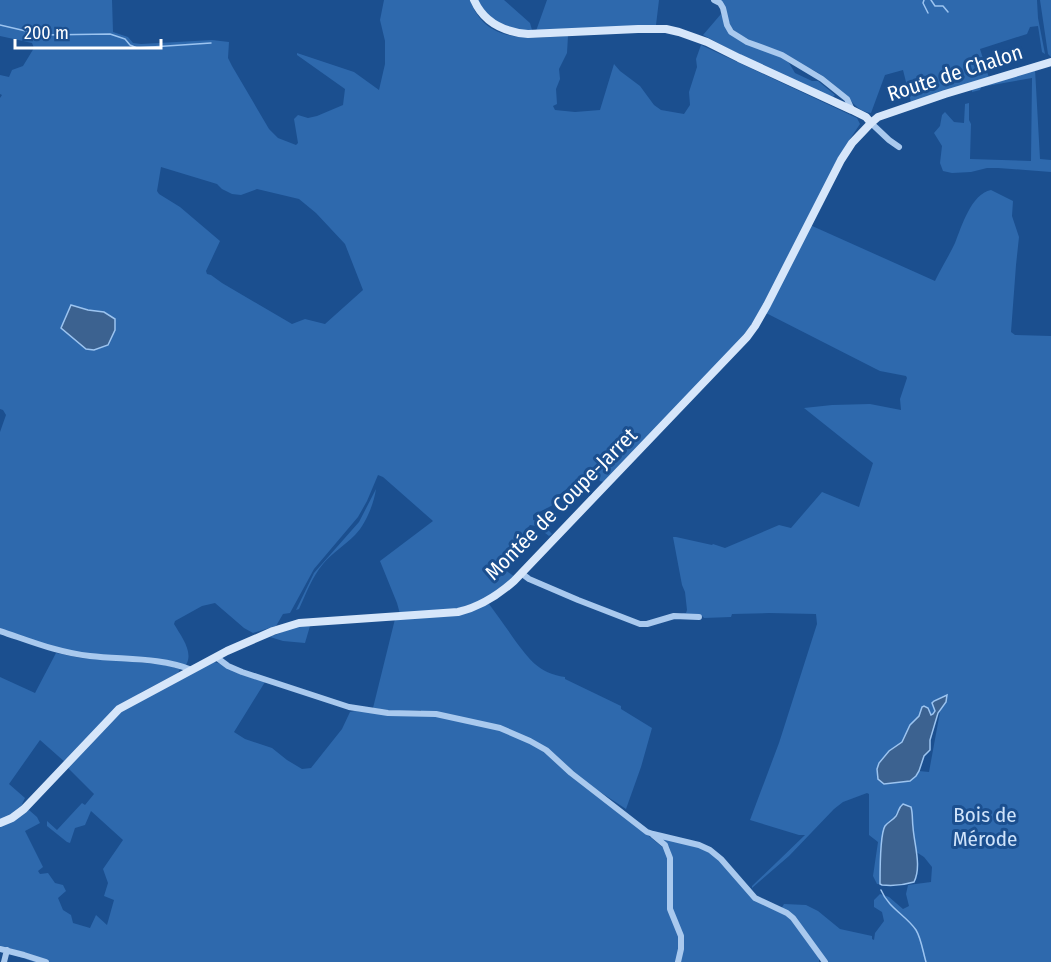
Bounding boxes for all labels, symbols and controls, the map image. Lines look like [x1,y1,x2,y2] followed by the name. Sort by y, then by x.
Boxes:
[15,12,160,50] scale bar
[24,22,69,44] text: 200 m
[884,39,1026,107] street label: Route de Chalon
[479,422,643,586] street label: Montée de Coupe-Jarret
[953,802,1017,852] park label: Bois de Mérode

